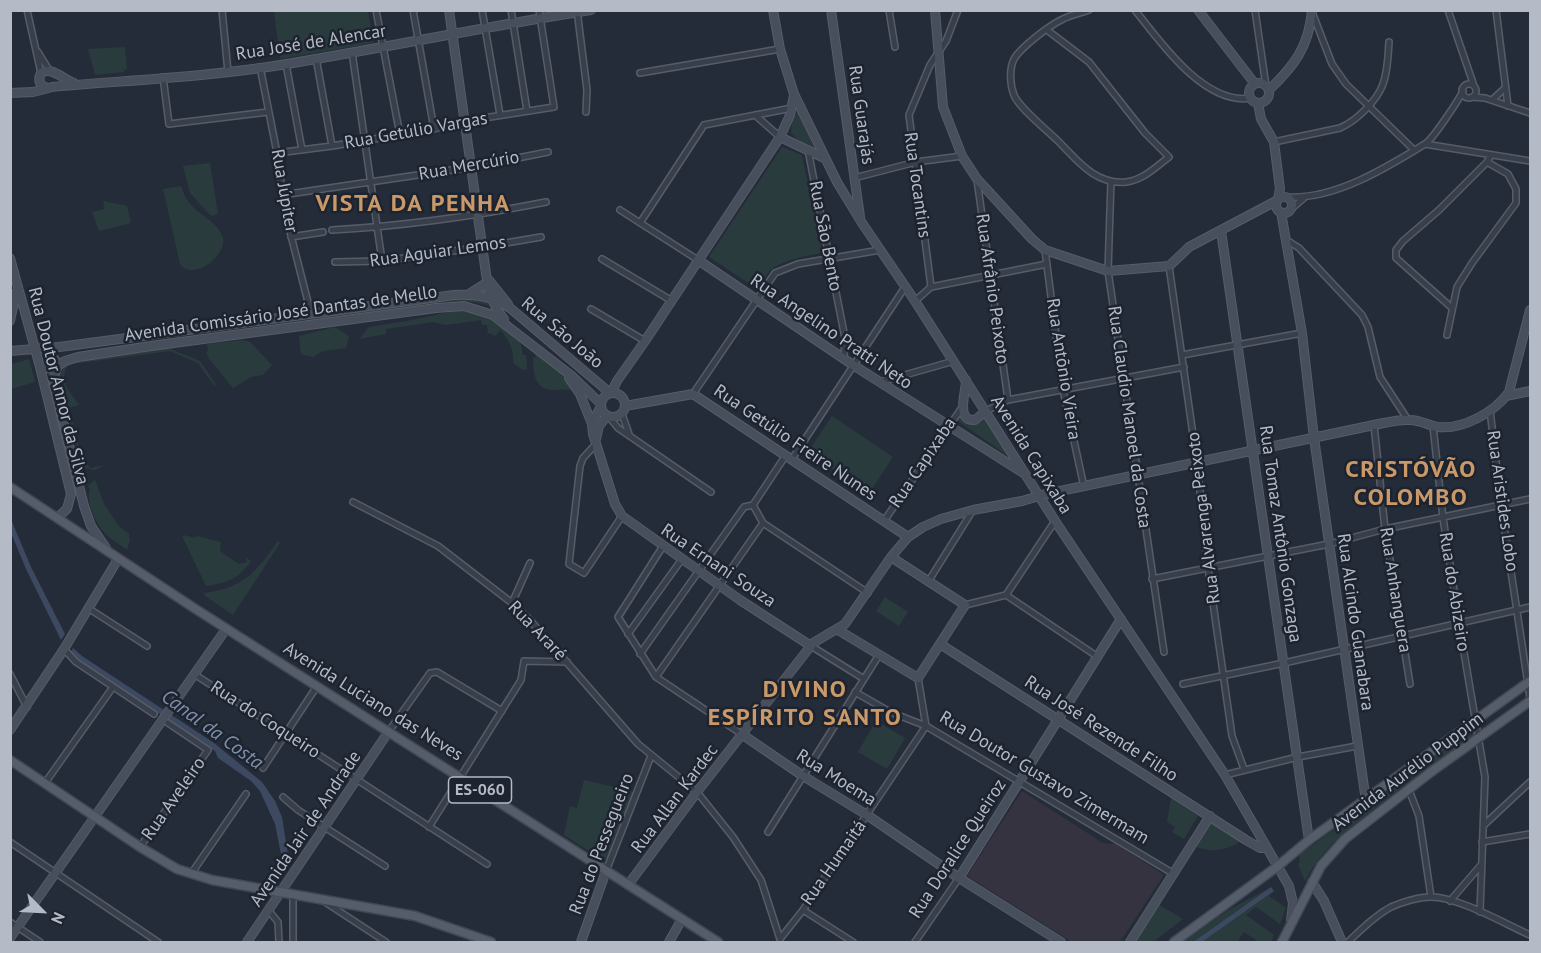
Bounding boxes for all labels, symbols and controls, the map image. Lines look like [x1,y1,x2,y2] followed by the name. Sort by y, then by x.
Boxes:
[234,20,388,66] street label: Rua José de Alencar
[843,64,879,166] street label: Rua Guarajás
[343,108,489,154] street label: Rua Getúlio Vargas
[899,131,935,239] street label: Rua Tocantins
[266,147,302,235] street label: Rua Júpiter
[417,147,521,185] street label: Rua Mercúrio
[804,179,846,293] street label: Rua São Bento
[316,190,510,218] district label: VISTA DA PENHA
[971,212,1013,366] street label: Rua Afrânio Peixoto
[368,232,508,272] street label: Rua Aguiar Lemos
[746,270,916,394] street label: Rua Angelino Pratti Neto
[123,281,439,347] street label: Avenida Comissário José Dantas de Mello
[23,285,93,487] street label: Rua Doutor Annor da Silva
[517,292,607,374] street label: Rua São João
[1041,297,1085,441] street label: Rua Antõnio Vieira
[1103,304,1155,530] street label: Rua Claudio Manoel da Costa
[709,380,881,506] street label: Rua Getúlio Freire Nunes
[986,392,1076,518] street label: Avenida Capixaba
[885,414,961,512] street label: Rua Capixaba
[1254,424,1306,644] street label: Rua Tomaz Antônio Gonzaga
[1481,429,1523,573] street label: Rua Aristides Lobo
[1183,431,1225,605] street label: Rua Alvarenga Peixoto
[1345,456,1477,512] district label: CRISTÓVÃO COLOMBO
[656,520,780,612] street label: Rua Ernani Souza
[1374,526,1416,654] street label: Rua Anhanguera
[1434,531,1474,653] street label: Rua do Abizeiro
[1332,532,1378,712] street label: Rua Alcindo Guanabara
[503,597,571,665] street label: Rua Araré
[279,638,467,766] street label: Avenida Luciano das Neves
[1020,671,1182,787] street label: Rua José Rezende Filho
[206,676,324,764] street label: Rua do Coqueiro
[708,676,902,732] district label: DIVINO ESPÍRITO SANTO
[156,685,268,775] water label: Canal da Costa
[935,707,1153,849] street label: Rua Doutor Gustavo Zimermam
[1328,708,1488,836] street label: Avenida Aurélio Puppim
[627,740,723,858] street label: Rua Allan Kardec
[792,745,880,811] street label: Rua Moema
[246,747,366,911] street label: Avenida Jair de Andrade
[137,753,211,845] street label: Rua Aveleiro
[565,770,639,918] street label: Rua do Pessegueiro
[905,775,1011,923] street label: Rua Doralice Queiroz
[448,777,512,803] road number: ES-060
[797,816,871,910] street label: Rua Humaitá
[12,881,72,941] north arrow
[47,909,70,927] text: N

